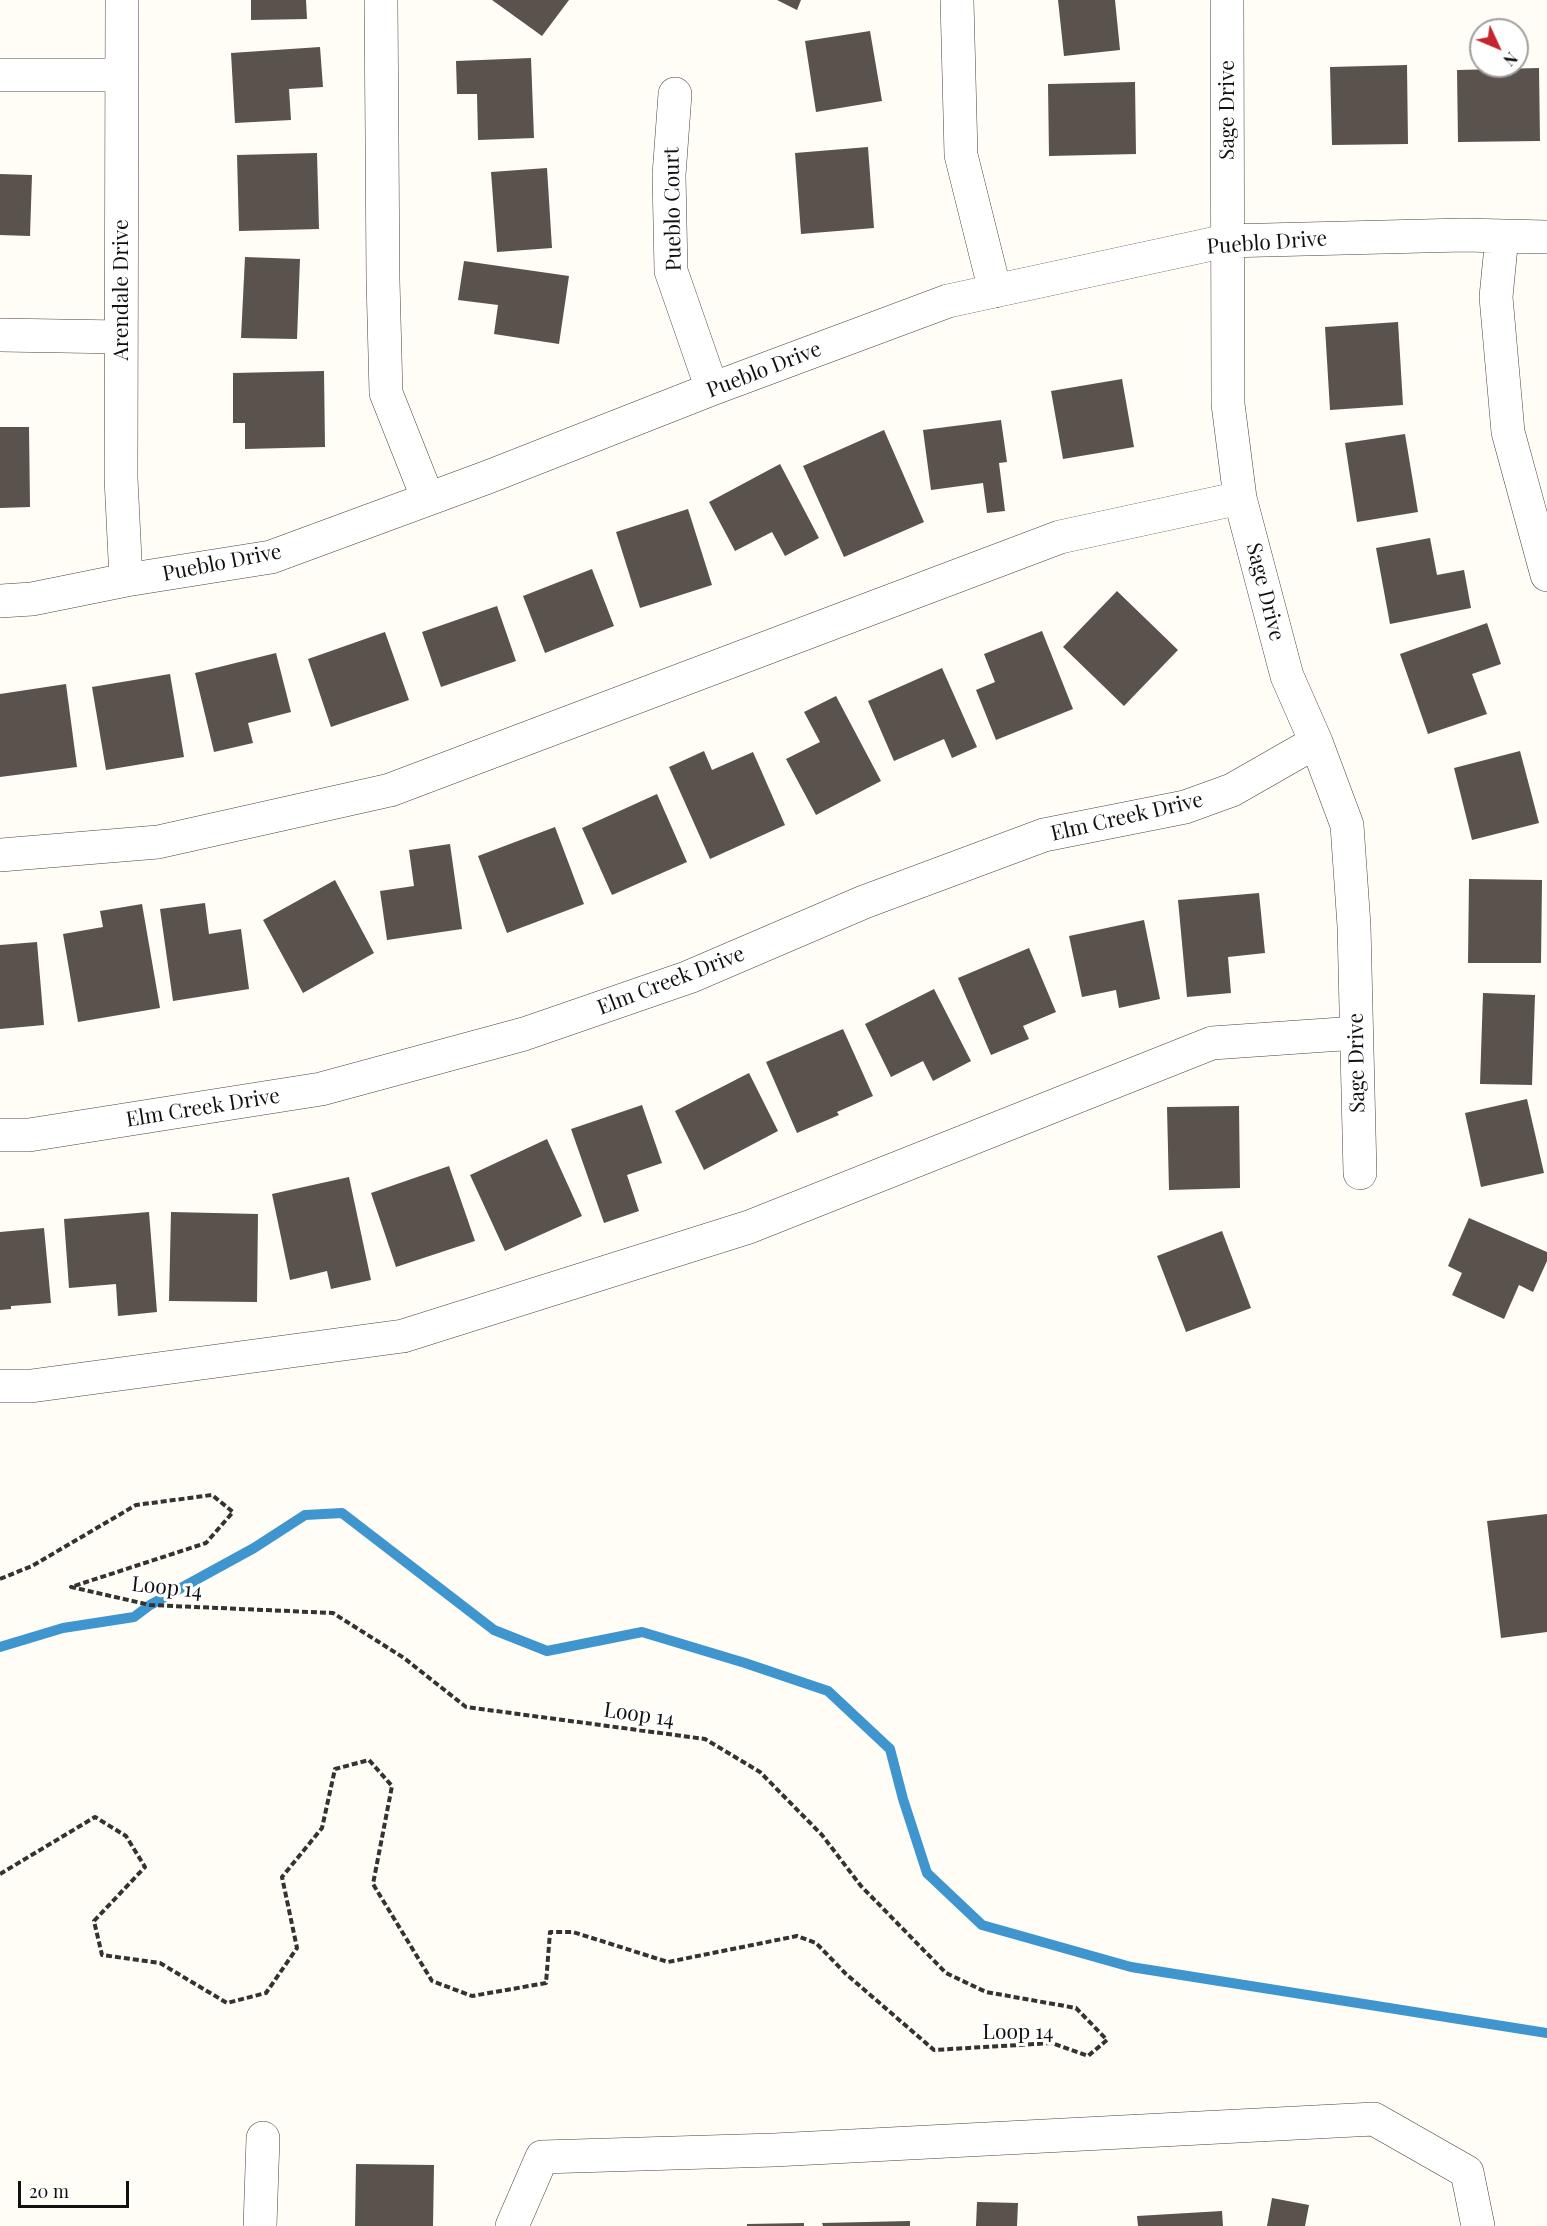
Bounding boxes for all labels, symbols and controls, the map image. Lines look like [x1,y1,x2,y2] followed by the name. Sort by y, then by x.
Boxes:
[1469,18,1529,78] north arrow
[1499,48,1522,71] text: N
[1214,60,1240,160] street label: Sage Drive
[659,147,687,271] street label: Pueblo Court
[108,219,134,361] street label: Arendale Drive
[1206,226,1328,260] street label: Pueblo Drive
[703,337,825,403] street label: Pueblo Drive
[160,539,284,587] street label: Pueblo Drive
[1241,540,1289,644] street label: Sage Drive
[1048,787,1206,847] street label: Elm Creek Drive
[594,941,748,1021] street label: Elm Creek Drive
[1344,1013,1370,1113] street label: Sage Drive
[124,1083,282,1133] street label: Elm Creek Drive
[130,1572,204,1604] street label: Loop 14
[602,1698,676,1732] street label: Loop 14
[983,2019,1053,2045] street label: Loop 14
[21,2169,132,2207] scale bar
[29,2179,69,2203] text: 20 m

